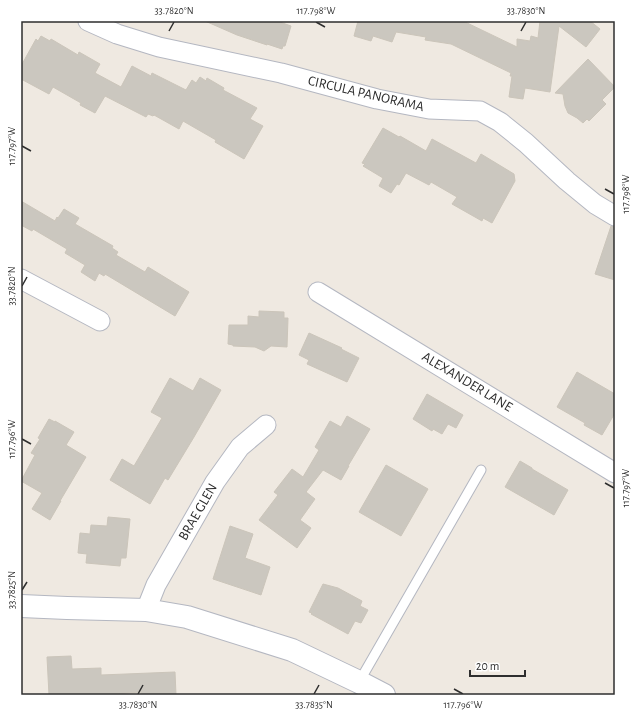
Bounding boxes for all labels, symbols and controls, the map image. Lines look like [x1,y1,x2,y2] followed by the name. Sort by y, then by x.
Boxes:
[154,6,194,16] text: 33.7820°N
[297,6,336,16] text: 117.798°W
[507,6,545,16] text: 33.7830°N
[307,74,425,114] street label: CIRCULA PANORAMA
[7,127,17,165] text: 117.797°W
[621,174,631,213] text: 117.798°W
[7,266,17,306] text: 33.7820°N
[419,350,515,415] street label: ALEXANDER LANE
[7,419,17,458] text: 117.796°W
[621,469,631,507] text: 117.797°W
[176,481,220,543] street label: BRAE GLEN
[7,571,17,609] text: 33.7825°N
[470,652,525,678] scale bar
[476,660,499,672] text: 20 m
[119,700,157,710] text: 33.7830°N
[295,700,333,710] text: 33.7835°N
[444,700,483,710] text: 117.796°W

